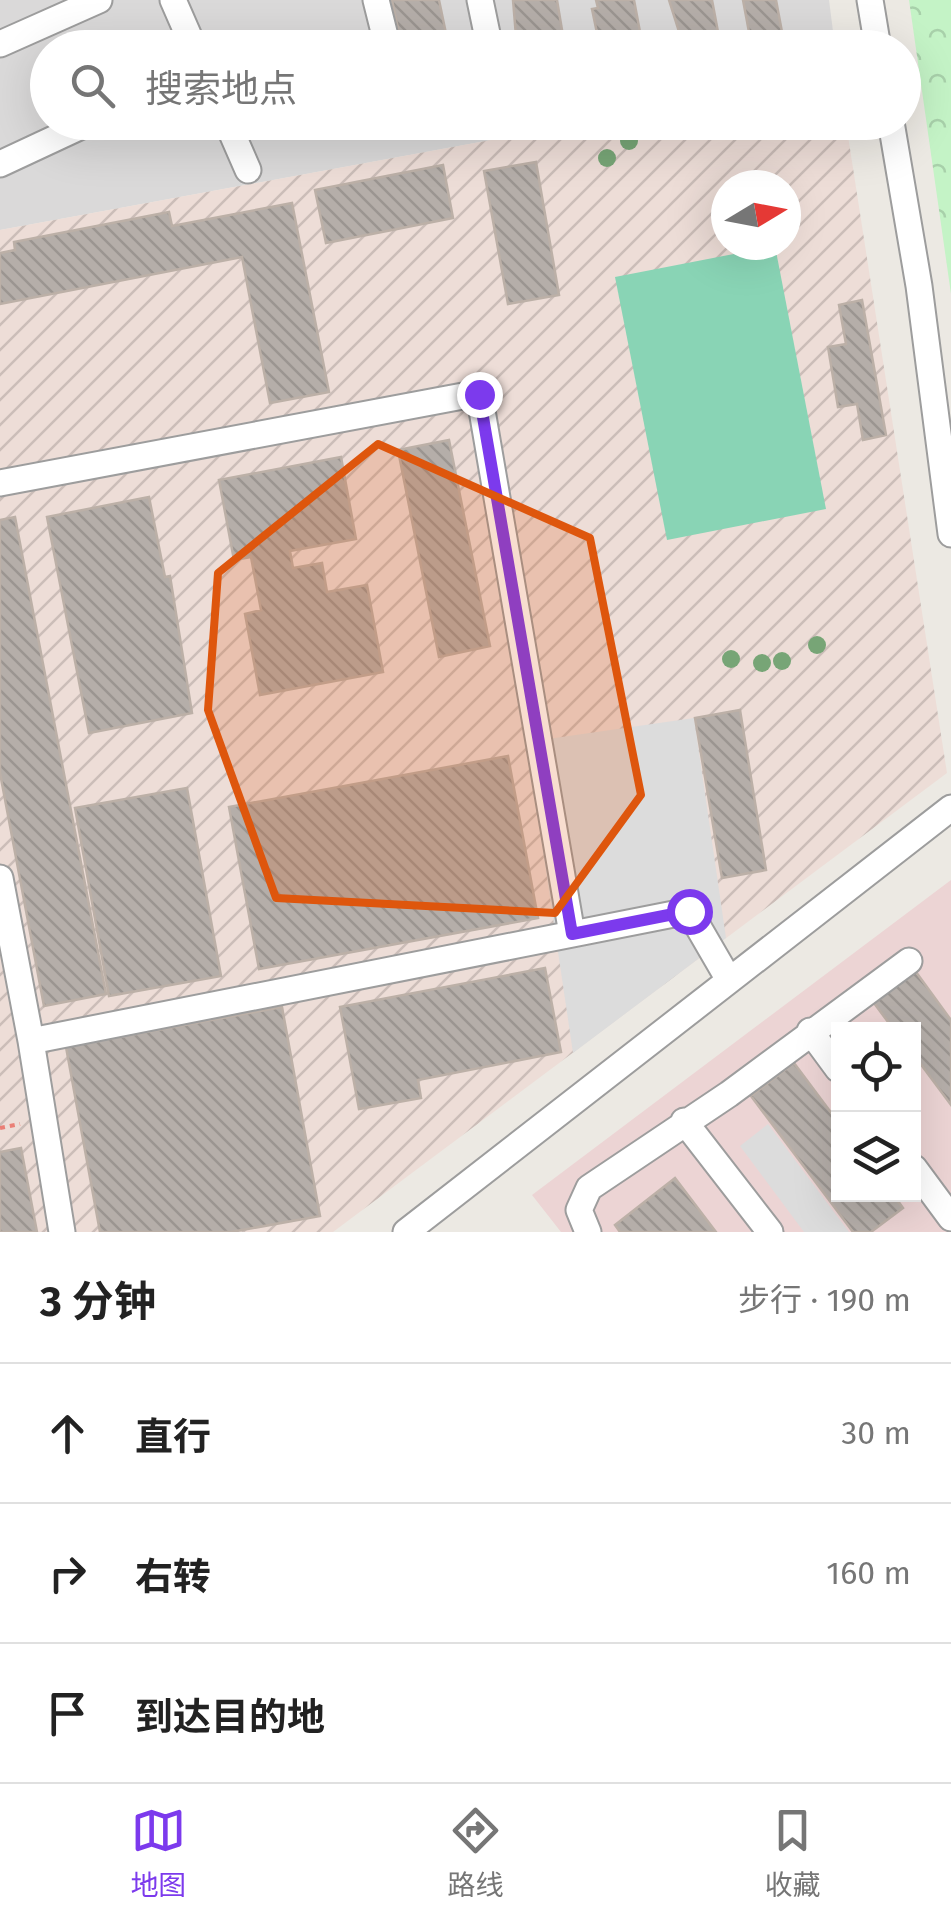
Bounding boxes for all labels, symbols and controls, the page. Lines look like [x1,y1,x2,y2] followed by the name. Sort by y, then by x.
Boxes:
[30,30,921,140] search box
[65,58,120,113] icon: search
[145,66,297,112] text: 搜索地点
[711,170,801,260] north arrow
[457,372,503,418] route end
[667,889,713,935] route start
[831,1022,921,1202] map controls
[831,1022,921,1112] button: locate
[831,1112,921,1202] button: layers
[40,1277,156,1327] text: 3 分钟
[738,1281,911,1319] text: 步行 · 190 m
[40,1406,95,1461] icon: ahead
[135,1414,211,1460] text: 直行
[841,1414,911,1452] text: 30 m
[40,1546,95,1601] icon: right
[135,1554,211,1600] text: 右转
[826,1554,911,1592] text: 160 m
[40,1686,95,1741] icon: arrive
[135,1694,325,1740] text: 到达目的地
[130,1803,187,1903] tab: 地图
[447,1803,504,1903] tab: 路线
[764,1803,821,1903] tab: 收藏

